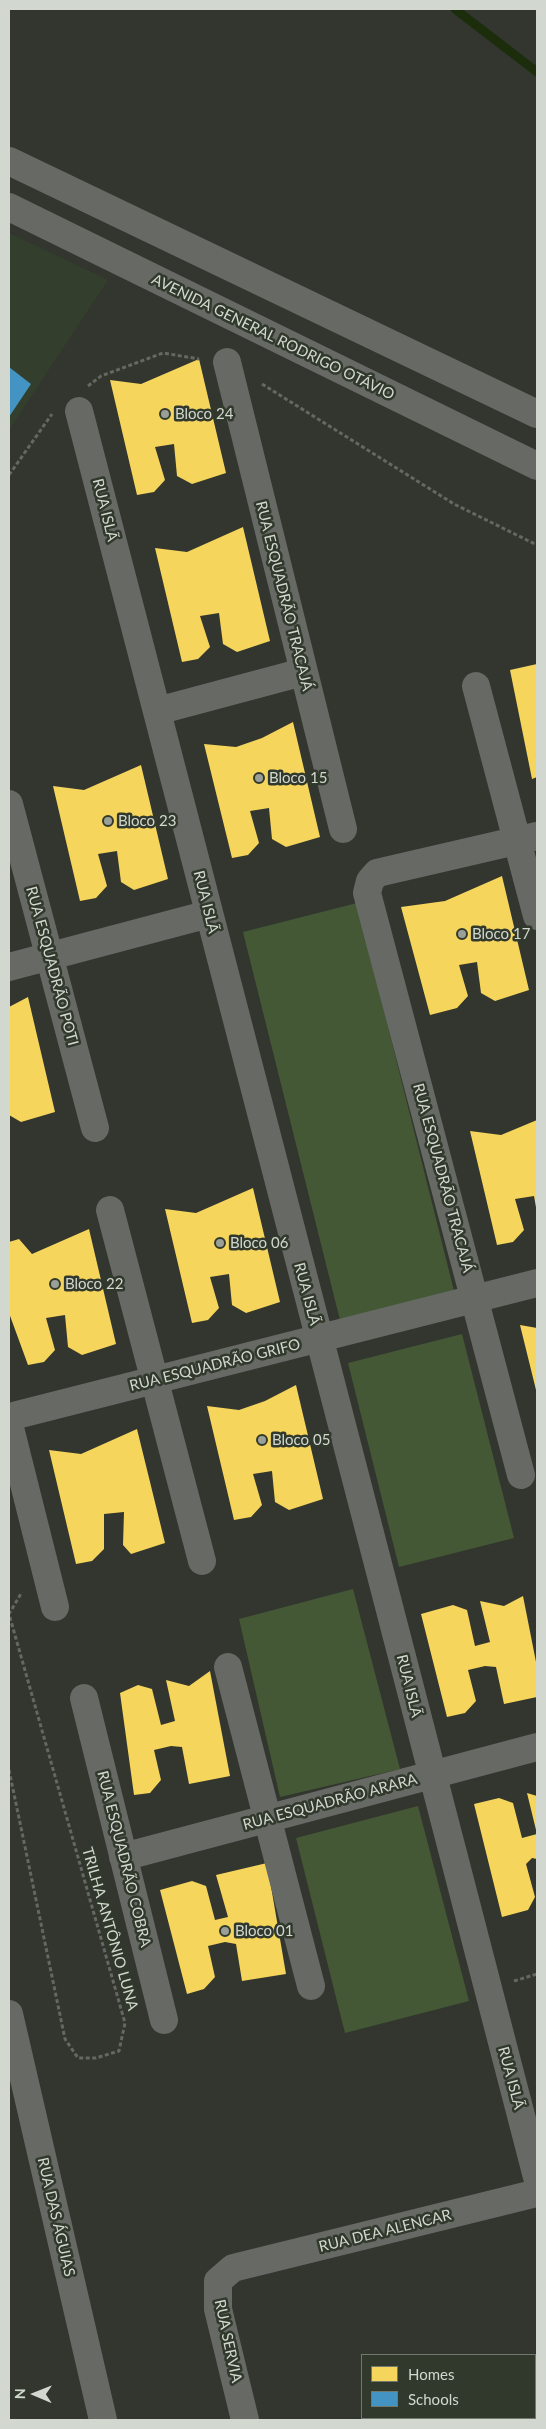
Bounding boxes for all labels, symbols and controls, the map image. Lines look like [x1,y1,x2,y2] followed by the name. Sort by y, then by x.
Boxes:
[149,270,397,404] street label: AVENIDA GENERAL RODRIGO OTÁVIO
[175,405,233,423] place label: Bloco 24
[159,408,171,420] marker: Bloco 24
[88,477,122,543] street label: RUA ISLÃ
[252,499,316,693] street label: RUA ESQUADRÃO TRACAJÁ
[269,769,327,787] place label: Bloco 15
[253,772,265,784] marker: Bloco 15
[118,812,176,830] place label: Bloco 23
[102,815,114,827] marker: Bloco 23
[189,869,223,935] street label: RUA ISLÃ
[22,884,82,1048] street label: RUA ESQUADRÃO POTI
[472,925,530,943] place label: Bloco 17
[456,928,468,940] marker: Bloco 17
[409,1081,477,1275] street label: RUA ESQUADRÃO TRACAJÁ
[230,1234,288,1252] place label: Bloco 06
[214,1237,226,1249] marker: Bloco 06
[290,1261,324,1327] street label: RUA ISLÃ
[65,1275,123,1293] place label: Bloco 22
[49,1278,61,1290] marker: Bloco 22
[128,1335,302,1395] street label: RUA ESQUADRÃO GRIFO
[272,1431,330,1449] place label: Bloco 05
[256,1434,268,1446] marker: Bloco 05
[392,1653,426,1719] street label: RUA ISLÃ
[93,1769,155,1949] street label: RUA ESQUADRÃO COBRA
[241,1770,419,1834] street label: RUA ESQUADRÃO ARARA
[78,1845,142,2013] street label: TRILHA ANTÔNIO LUNA
[235,1922,293,1940] place label: Bloco 01
[219,1925,231,1937] marker: Bloco 01
[494,2045,528,2111] street label: RUA ISLÃ
[34,2156,78,2278] street label: RUA DAS ÁGUIAS
[317,2206,453,2256] street label: RUA DEA ALENCAR
[210,2298,246,2384] street label: RUA SERVIA
[361,2354,536,2419] legend
[408,2365,454,2383] text: Homes
[10,2369,60,2419] north arrow
[11,2388,28,2399] text: N
[408,2390,459,2408] text: Schools

